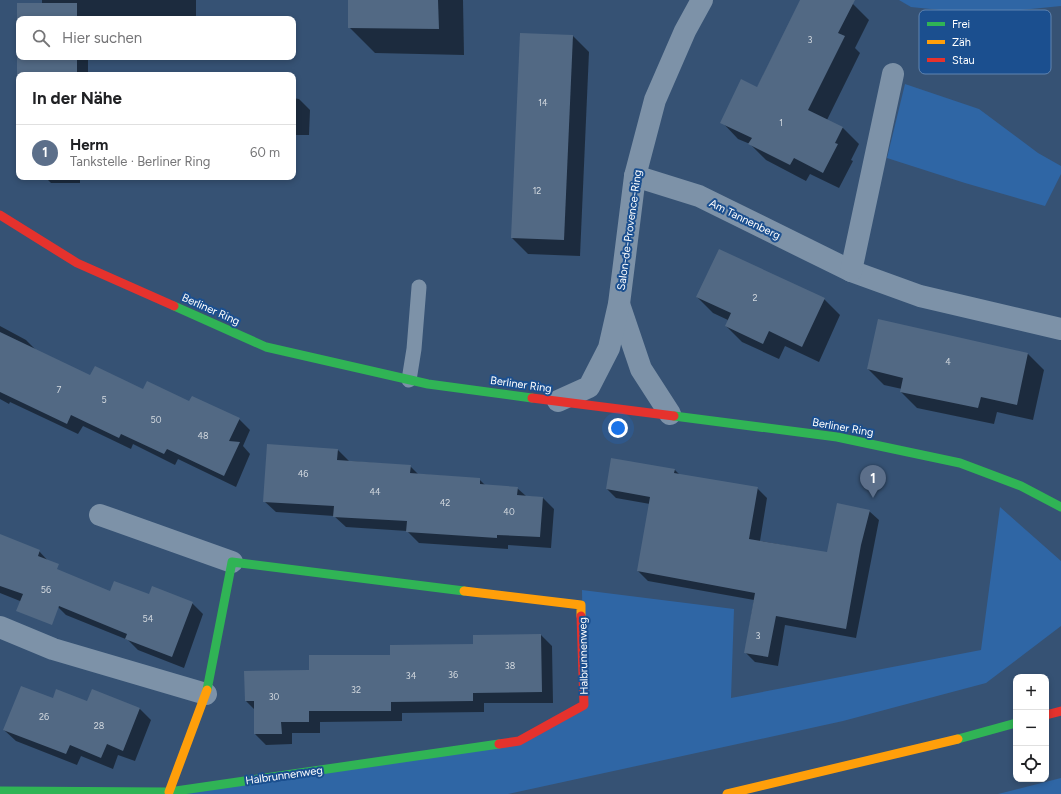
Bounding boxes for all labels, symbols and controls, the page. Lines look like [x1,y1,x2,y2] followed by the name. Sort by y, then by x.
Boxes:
[919,10,1051,74] legend
[16,16,296,60] search box
[952,18,970,31] text: Frei
[30,27,52,49] icon: search
[62,29,142,47] text: Hier suchen
[808,34,813,45] house number: 3
[952,36,971,49] text: Zäh
[952,54,975,67] text: Stau
[32,88,122,108] text: In der Nähe
[538,97,548,108] house number: 14
[779,117,783,128] house number: 1
[70,136,108,154] text: Herm
[42,145,48,160] text: 1
[250,145,280,160] text: 60 m
[70,154,210,169] text: Tankstelle · Berliner Ring
[615,169,644,291] street label: Salon-de-Provence-Ring
[533,185,541,196] house number: 12
[707,197,782,242] street label: Am Tannenberg
[180,291,242,328] street label: Berliner Ring
[752,292,758,303] house number: 2
[945,356,951,367] house number: 4
[489,374,553,395] street label: Berliner Ring
[57,384,62,395] house number: 7
[101,394,107,405] house number: 5
[151,414,162,425] house number: 50
[811,416,875,439] street label: Berliner Ring
[608,418,628,438] your location
[197,430,209,441] house number: 48
[860,465,886,498] pin: 1
[298,468,308,479] house number: 46
[369,486,381,497] house number: 44
[440,497,450,508] house number: 42
[503,506,515,517] house number: 40
[41,584,51,595] house number: 56
[143,613,154,624] house number: 54
[576,617,591,695] street label: Halbrunnenweg
[756,630,761,641] house number: 3
[505,660,516,671] house number: 38
[448,669,458,680] house number: 36
[406,670,417,681] house number: 34
[1013,674,1049,782] map controls
[1013,674,1049,710] button: +
[351,684,361,695] house number: 32
[269,691,280,702] house number: 30
[1013,710,1049,746] button: −
[39,711,49,722] house number: 26
[94,720,105,731] house number: 28
[1013,746,1049,782] button: locate
[245,764,324,787] street label: Halbrunnenweg

